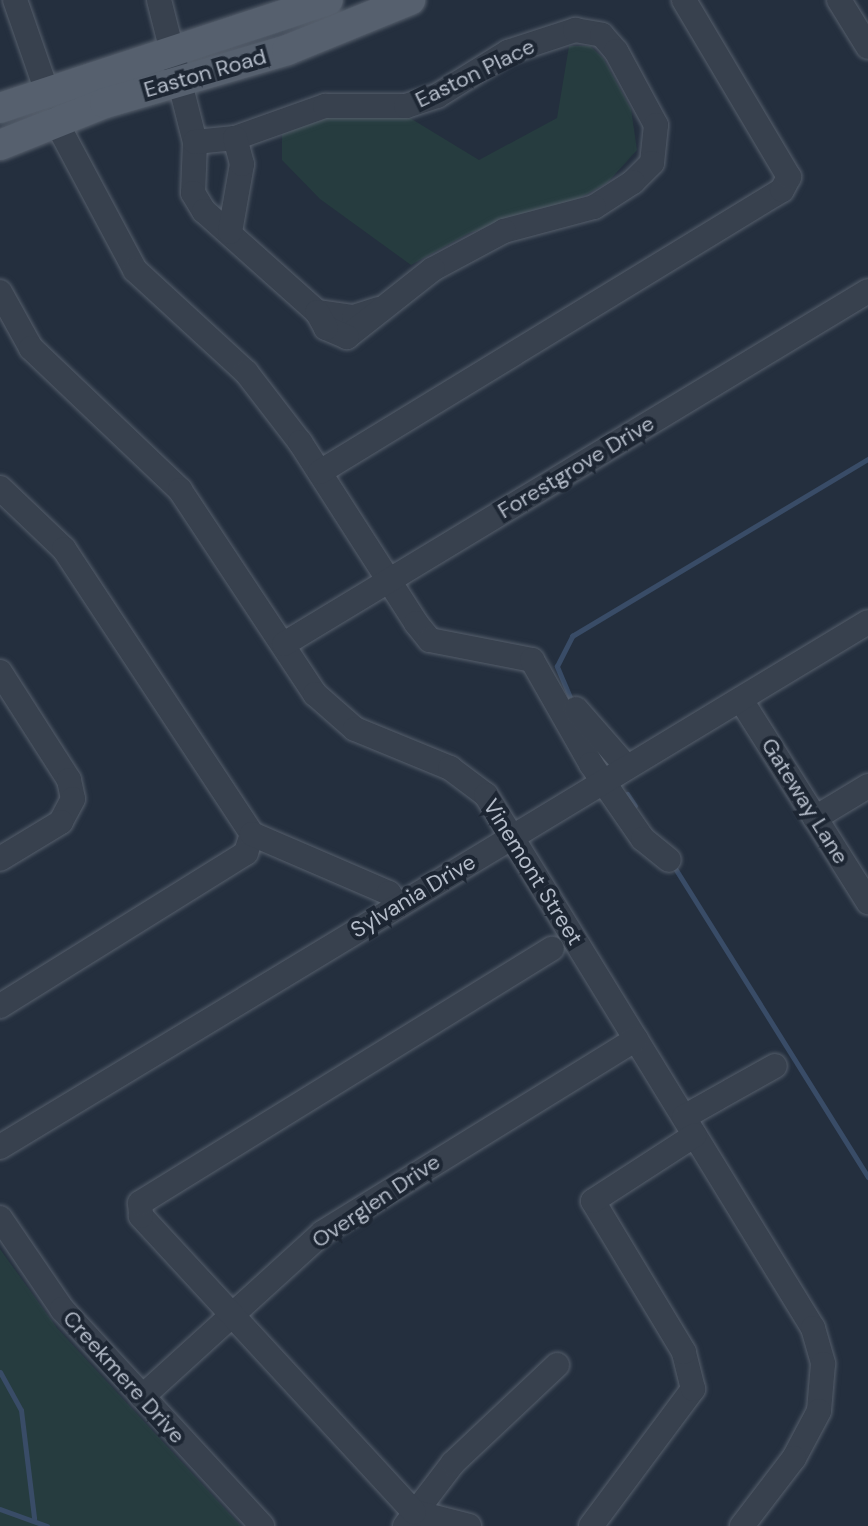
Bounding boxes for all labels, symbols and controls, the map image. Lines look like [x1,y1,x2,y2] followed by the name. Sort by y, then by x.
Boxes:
[411,33,539,113] street label: Easton Place
[141,43,269,103] street label: Easton Road
[493,410,659,524] street label: Forestgrove Drive
[756,733,854,869] street label: Gateway Lane
[477,794,589,950] street label: Vinemont Street
[346,848,480,944] street label: Sylvania Drive
[307,1148,445,1254] street label: Overglen Drive
[57,1305,191,1449] street label: Creekmere Drive

